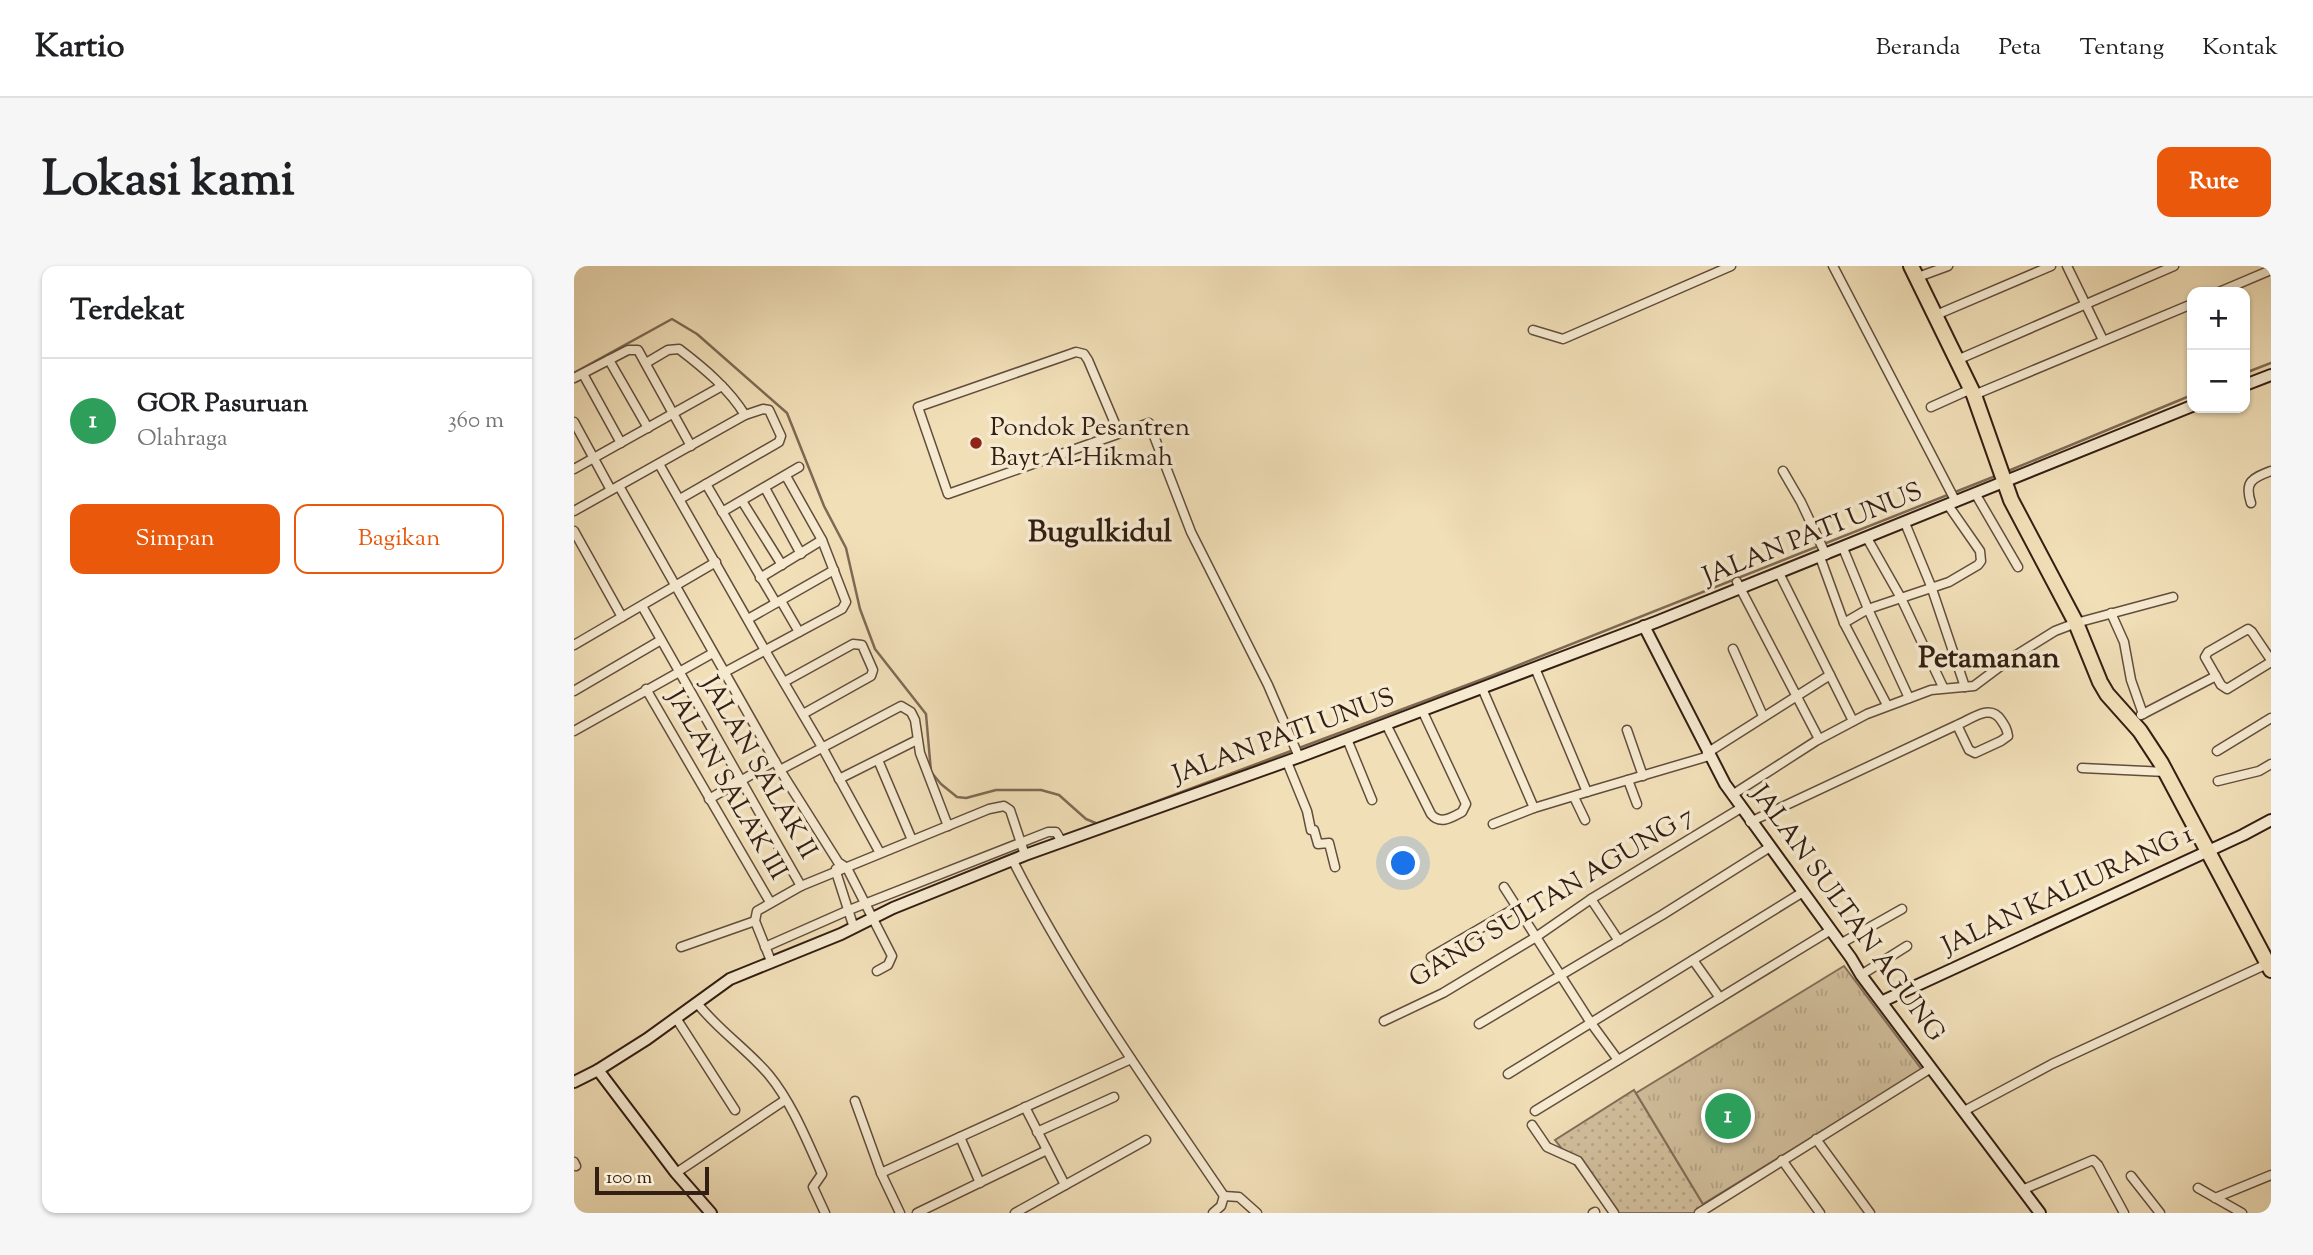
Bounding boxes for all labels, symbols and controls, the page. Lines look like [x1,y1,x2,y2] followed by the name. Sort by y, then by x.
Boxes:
[35,24,125,72] text: Kartio
[1876,31,1961,65] text: Beranda
[1999,31,2041,65] text: Peta
[2079,31,2164,65] text: Tentang
[2202,31,2278,65] text: Kontak
[42,147,295,217] text: Lokasi kami
[2157,147,2271,217] button: Rute
[2187,287,2250,413] map controls
[2187,287,2250,350] button: +
[70,290,184,333] text: Terdekat
[2187,350,2250,413] button: −
[137,386,308,423] text: GOR Pasuruan
[89,405,97,438] text: 1
[447,405,504,438] text: 360 m
[990,410,1190,477] place label: Pondok Pesantren Bayt Al-Hikmah
[137,423,228,456] text: Olahraga
[968,435,984,451] marker: Pondok Pesantren Bayt Al-Hikmah
[1696,474,1928,597] street label: JALAN PATI UNUS
[70,504,280,574] button: Simpan
[294,504,504,574] button: Bagikan
[1028,512,1173,555] district label: Bugulkidul
[1918,638,2060,681] district label: Petamanan
[690,668,826,867] street label: JALAN SALAK II
[1166,680,1400,795] street label: JALAN PATI UNUS
[655,681,796,887] street label: JALAN SALAK III
[1740,776,1953,1050] street label: JALAN SULTAN AGUNG
[1403,798,1701,998] street label: GANG SULTAN AGUNG 7
[1935,816,2200,966] street label: JALAN KALIURANG 1
[1386,846,1420,880] your location
[1705,1090,1751,1142] pin: 1
[595,1164,709,1196] scale bar
[606,1165,652,1192] text: 100 m

